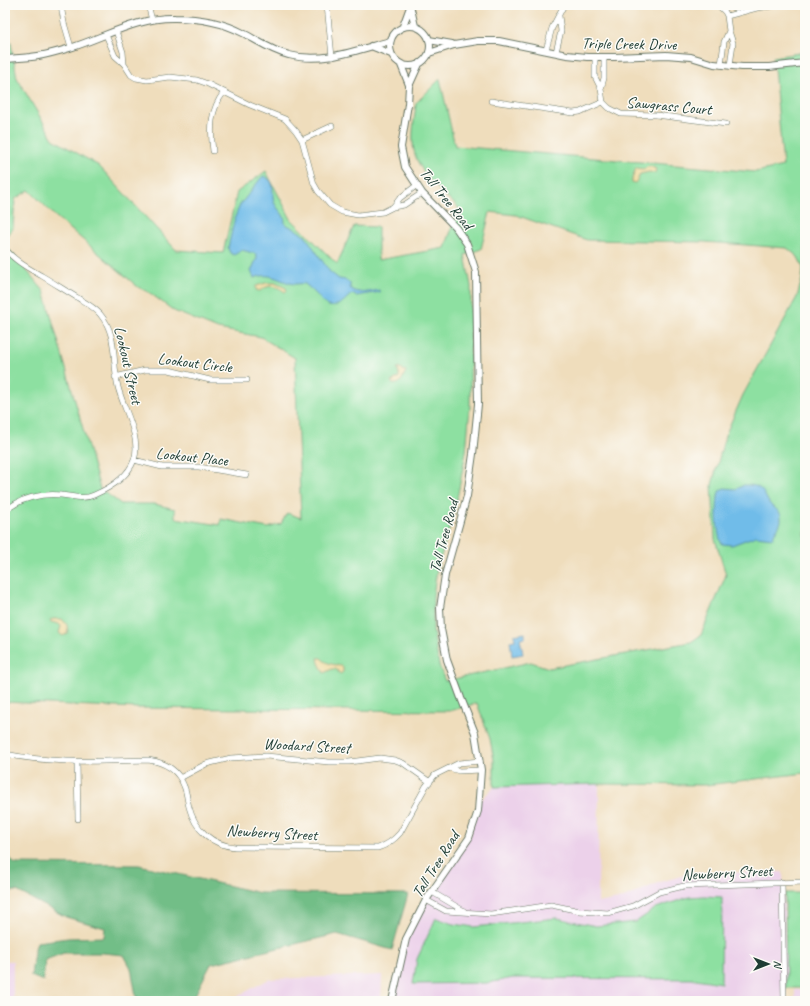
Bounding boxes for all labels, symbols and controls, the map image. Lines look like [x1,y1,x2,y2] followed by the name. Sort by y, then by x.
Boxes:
[582,33,678,55] street label: Triple Creek Drive
[625,92,714,120] street label: Sawgrass Court
[415,163,479,236] street label: Tall Tree Road
[109,324,147,408] street label: Lookout Street
[157,349,235,378] street label: Lookout Circle
[155,443,231,471] street label: Lookout Place
[425,495,464,575] street label: Tall Tree Road
[263,734,353,758] street label: Woodard Street
[226,821,319,845] street label: Newberry Street
[408,825,466,901] street label: Tall Tree Road
[681,861,775,885] street label: Newberry Street
[748,944,788,984] north arrow
[771,961,785,970] text: N

